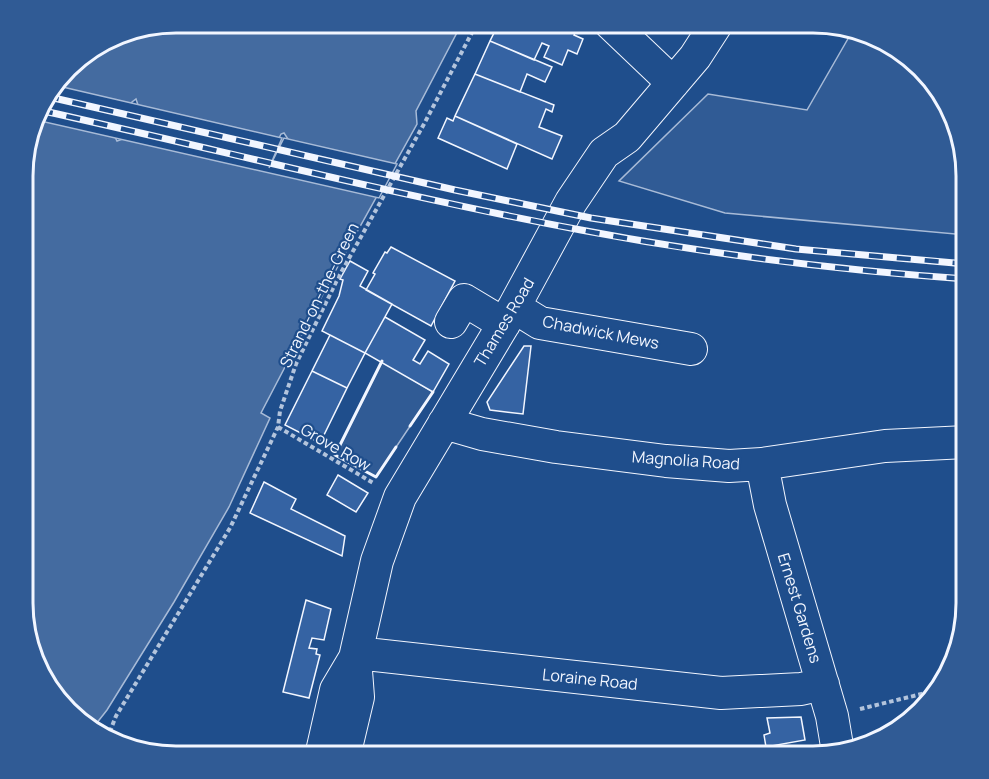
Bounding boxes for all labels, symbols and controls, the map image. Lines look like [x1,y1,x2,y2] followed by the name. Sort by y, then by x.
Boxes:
[274,219,364,371] street label: Strand-on-the-Green
[469,273,539,371] street label: Thames Road
[541,310,661,354] street label: Chadwick Mews
[297,418,375,476] street label: Grove Row
[631,445,741,475] street label: Magnolia Road
[773,550,827,666] street label: Ernest Gardens
[541,663,639,695] street label: Loraine Road

